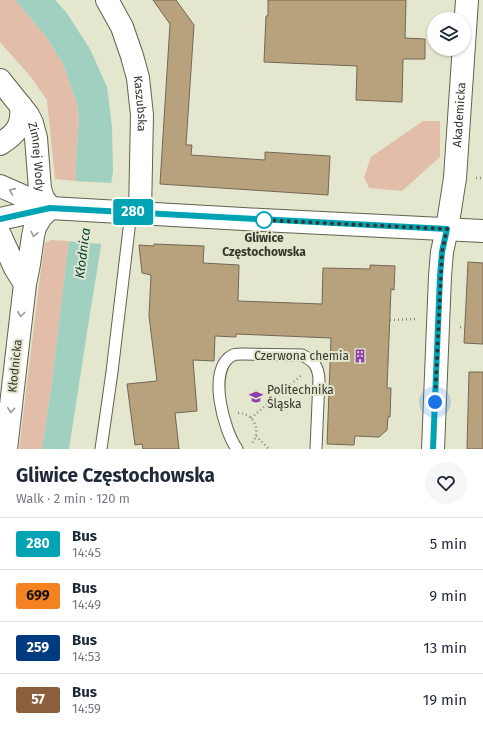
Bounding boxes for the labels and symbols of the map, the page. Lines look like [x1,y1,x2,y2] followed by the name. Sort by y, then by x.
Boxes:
[131,75,149,132] street label: Kaszubska
[450,82,468,148] street label: Akademicka
[25,120,47,192] street label: Zimnej Wody
[9,188,16,196] one-way arrow
[110,199,156,225] line badge: 280
[255,211,273,229] marker: Gliwice Częstochowska
[72,227,93,279] water label: Kłodnica
[30,231,38,237] one-way arrow
[222,231,306,259] place label: Gliwice Częstochowska
[17,311,26,317] one-way arrow
[5,339,25,393] street label: Kłodnicka
[352,348,368,364] building icon: Czerwona chemia
[254,349,349,363] place label: Czerwona chemia
[267,383,334,411] place label: Politechnika Śląska
[248,389,264,405] school or university icon: Politechnika Śląska
[425,392,445,412] your location
[6,407,15,413] one-way arrow

